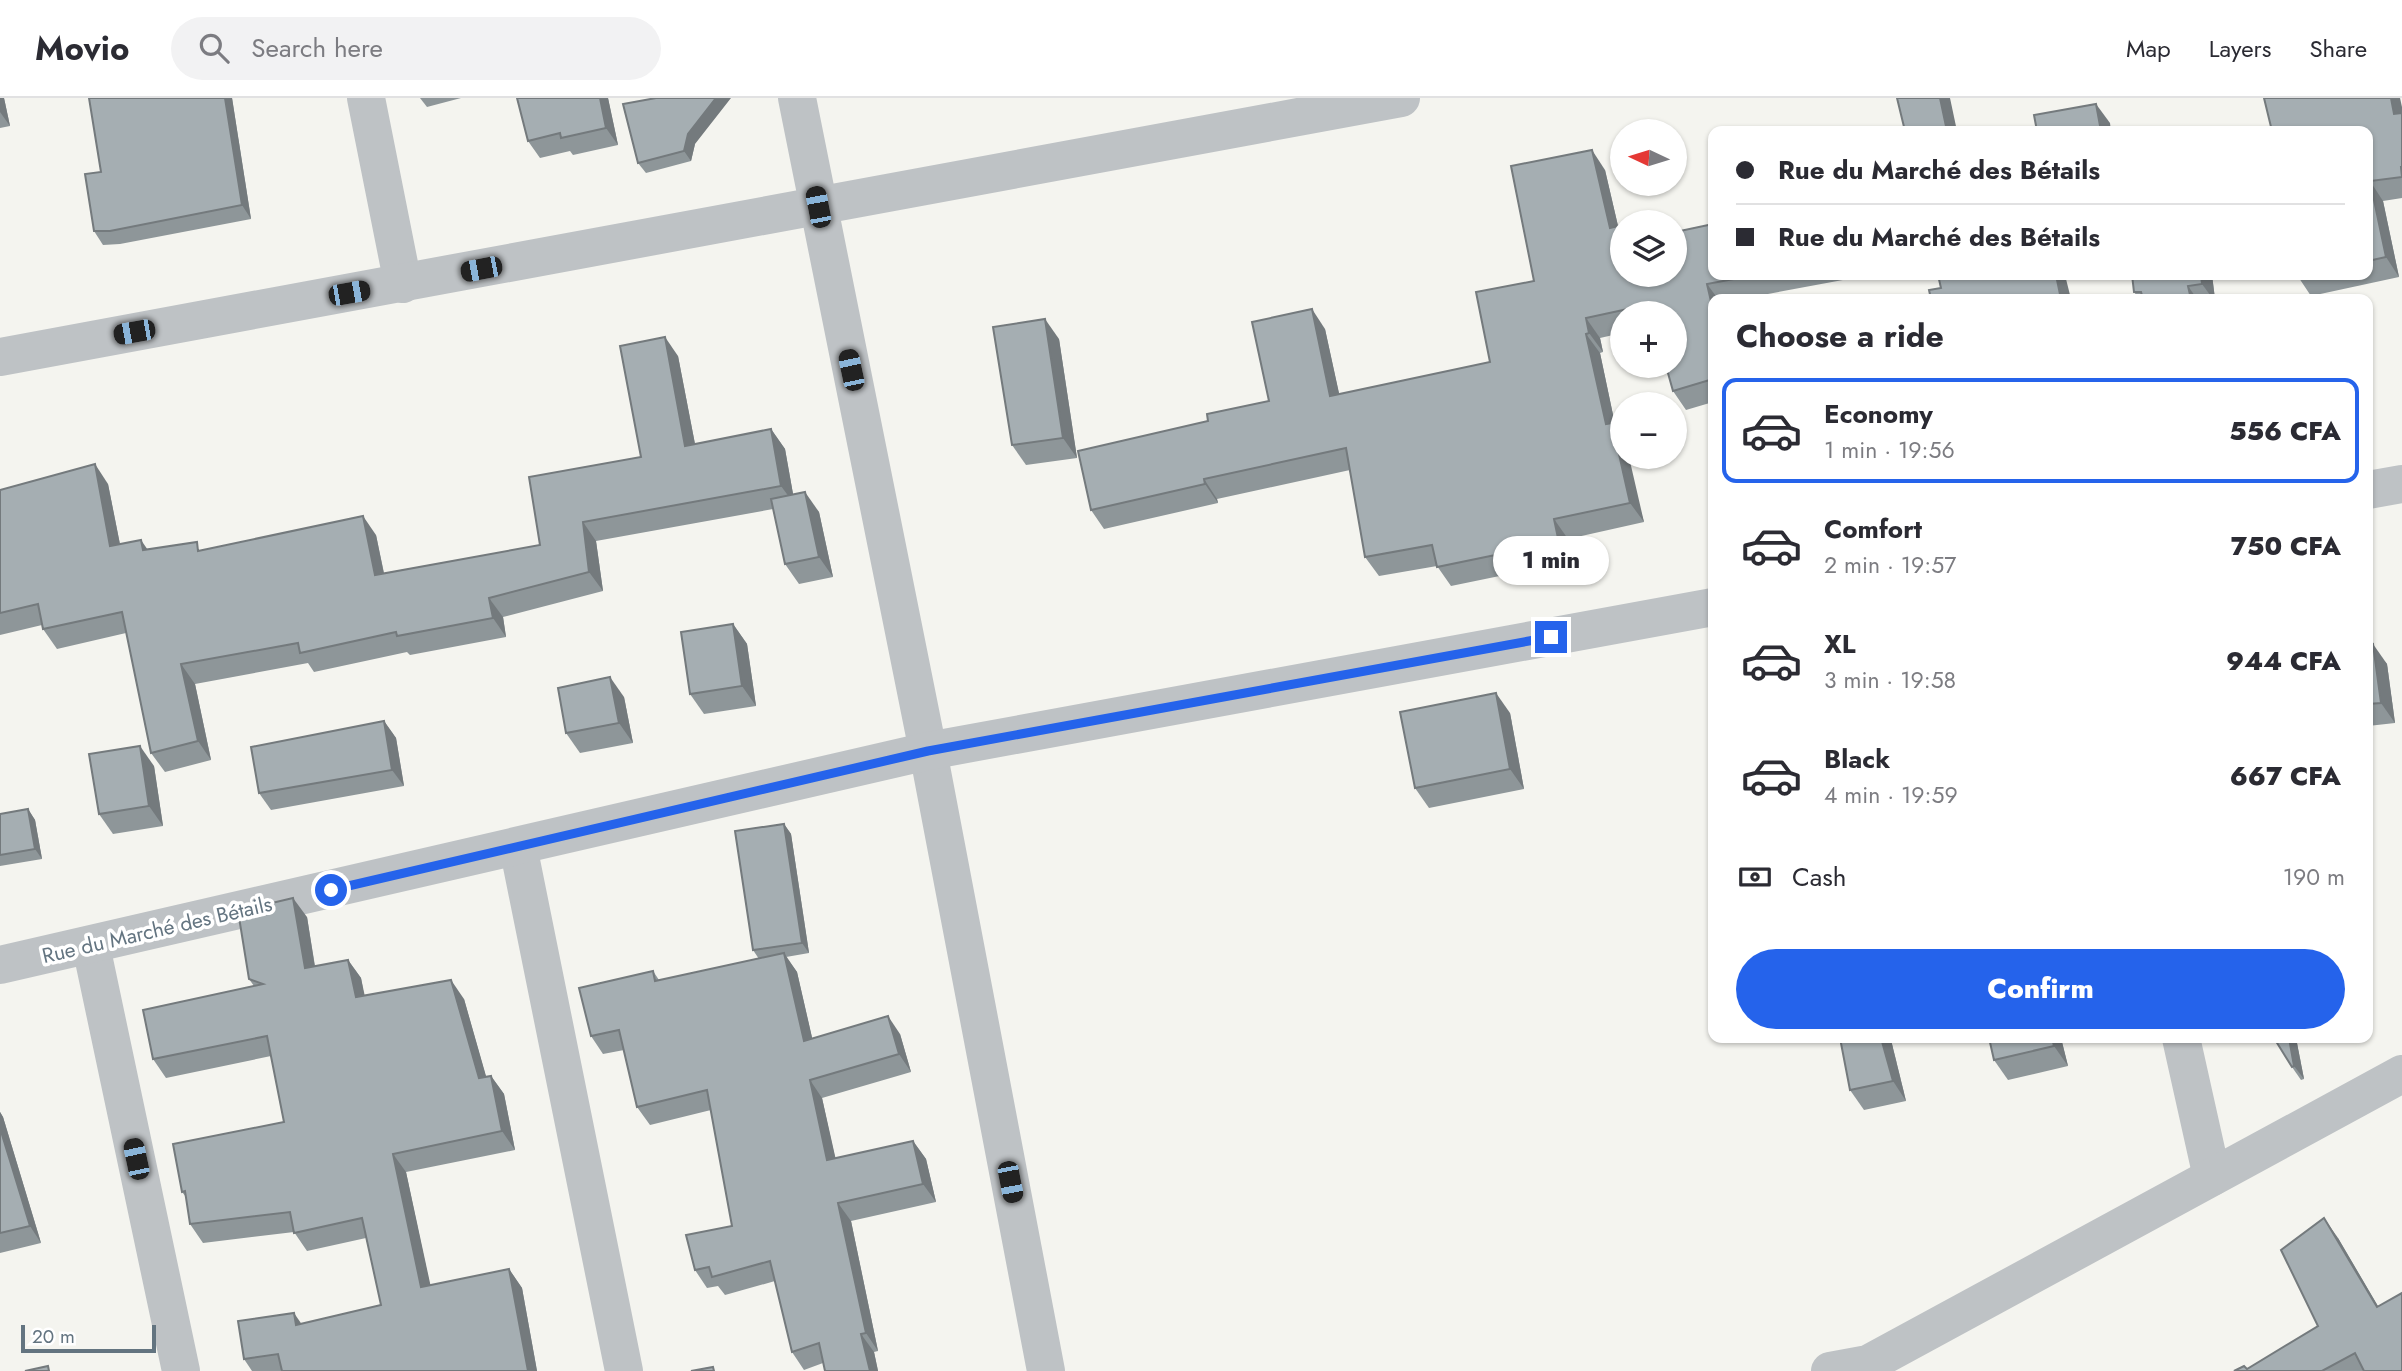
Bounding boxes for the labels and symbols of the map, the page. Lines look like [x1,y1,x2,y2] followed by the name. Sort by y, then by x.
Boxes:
[1610,119,1687,196] north arrow
[804,184,833,230] car
[459,255,504,283] car
[327,279,372,307] car
[112,318,157,346] car
[837,347,866,393] car
[1493,536,1609,584] callout: 1 min
[1535,621,1567,653] route end
[315,874,347,906] route start
[39,889,275,971] street label: Rue du Marché des Bétails
[122,1136,151,1182] car
[996,1159,1025,1205] car
[21,1322,156,1354] scale bar

